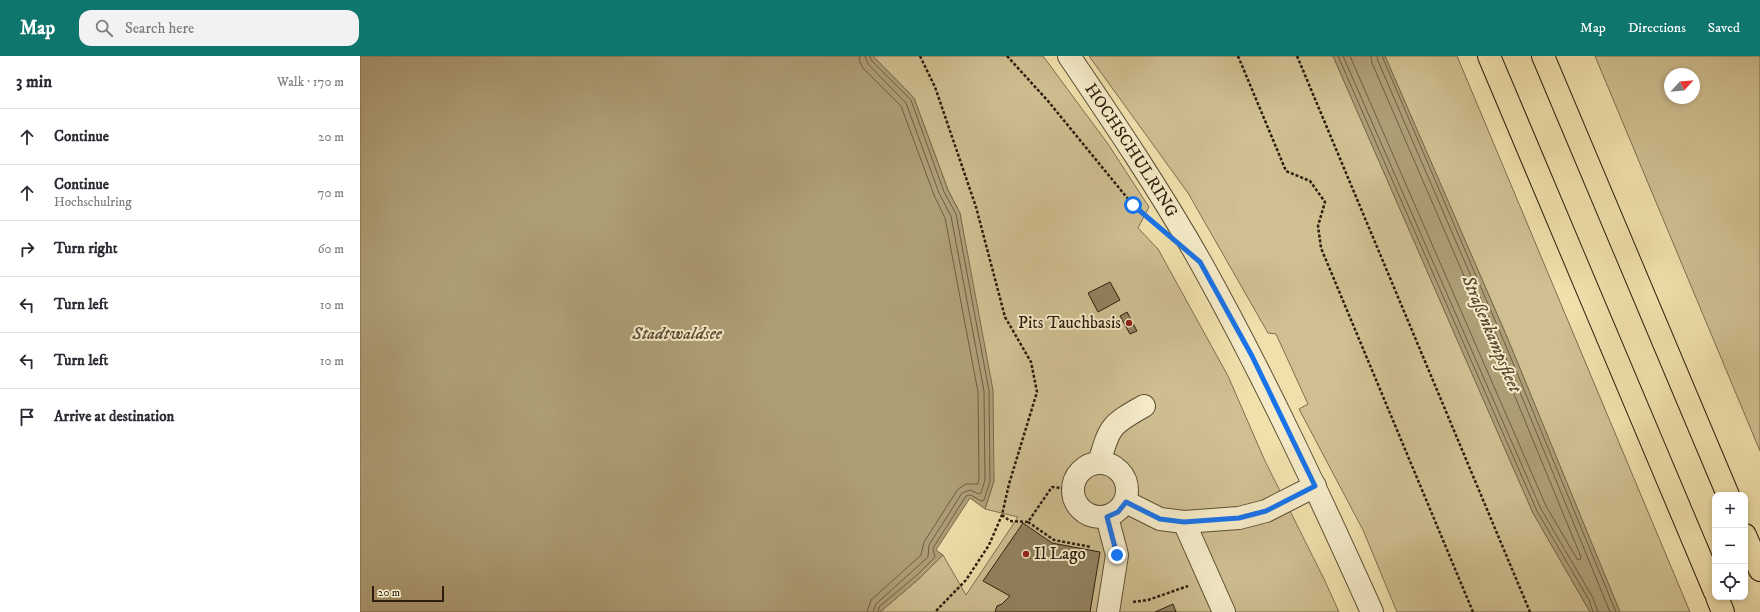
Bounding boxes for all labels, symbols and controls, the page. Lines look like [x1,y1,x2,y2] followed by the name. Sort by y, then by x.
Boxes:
[79,10,359,46] search box
[20,17,55,40] text: Map
[93,17,115,39] icon: search
[125,19,194,38] text: Search here
[1580,19,1606,37] text: Map
[1628,19,1686,37] text: Directions
[1708,19,1740,37] text: Saved
[1664,68,1700,104] north arrow
[16,71,52,93] text: 3 min
[277,74,344,90] text: Walk · 170 m
[1080,79,1183,222] street label: HOCHSCHULRING
[16,126,38,148] icon: ahead
[54,127,109,146] text: Continue
[318,129,344,145] text: 20 m
[54,175,109,194] text: Continue
[16,182,38,204] icon: ahead
[318,185,344,201] text: 70 m
[54,194,132,210] text: Hochschulring
[1124,196,1142,214] route start
[16,238,38,260] icon: right
[54,239,117,258] text: Turn right
[318,241,344,257] text: 60 m
[1456,271,1526,397] water label: Straßenkampsfleet
[16,294,38,316] icon: left
[54,295,108,314] text: Turn left
[320,297,344,313] text: 10 m
[1018,312,1121,334] place label: Pits Tauchbasis
[1124,318,1134,328] marker: Pits Tauchbasis
[631,323,723,345] water label: Stadtwaldsee
[16,350,38,372] icon: left
[54,351,108,370] text: Turn left
[320,353,344,369] text: 10 m
[16,406,38,428] icon: arrive
[54,407,174,426] text: Arrive at destination
[1712,492,1748,600] map controls
[1712,492,1748,528] button: +
[1712,528,1748,564] button: −
[1034,543,1086,565] place label: Il Lago
[1108,546,1126,564] route end
[1021,549,1031,559] marker: Il Lago
[1712,564,1748,600] button: locate
[372,584,444,603] scale bar
[378,586,400,600] text: 20 m

